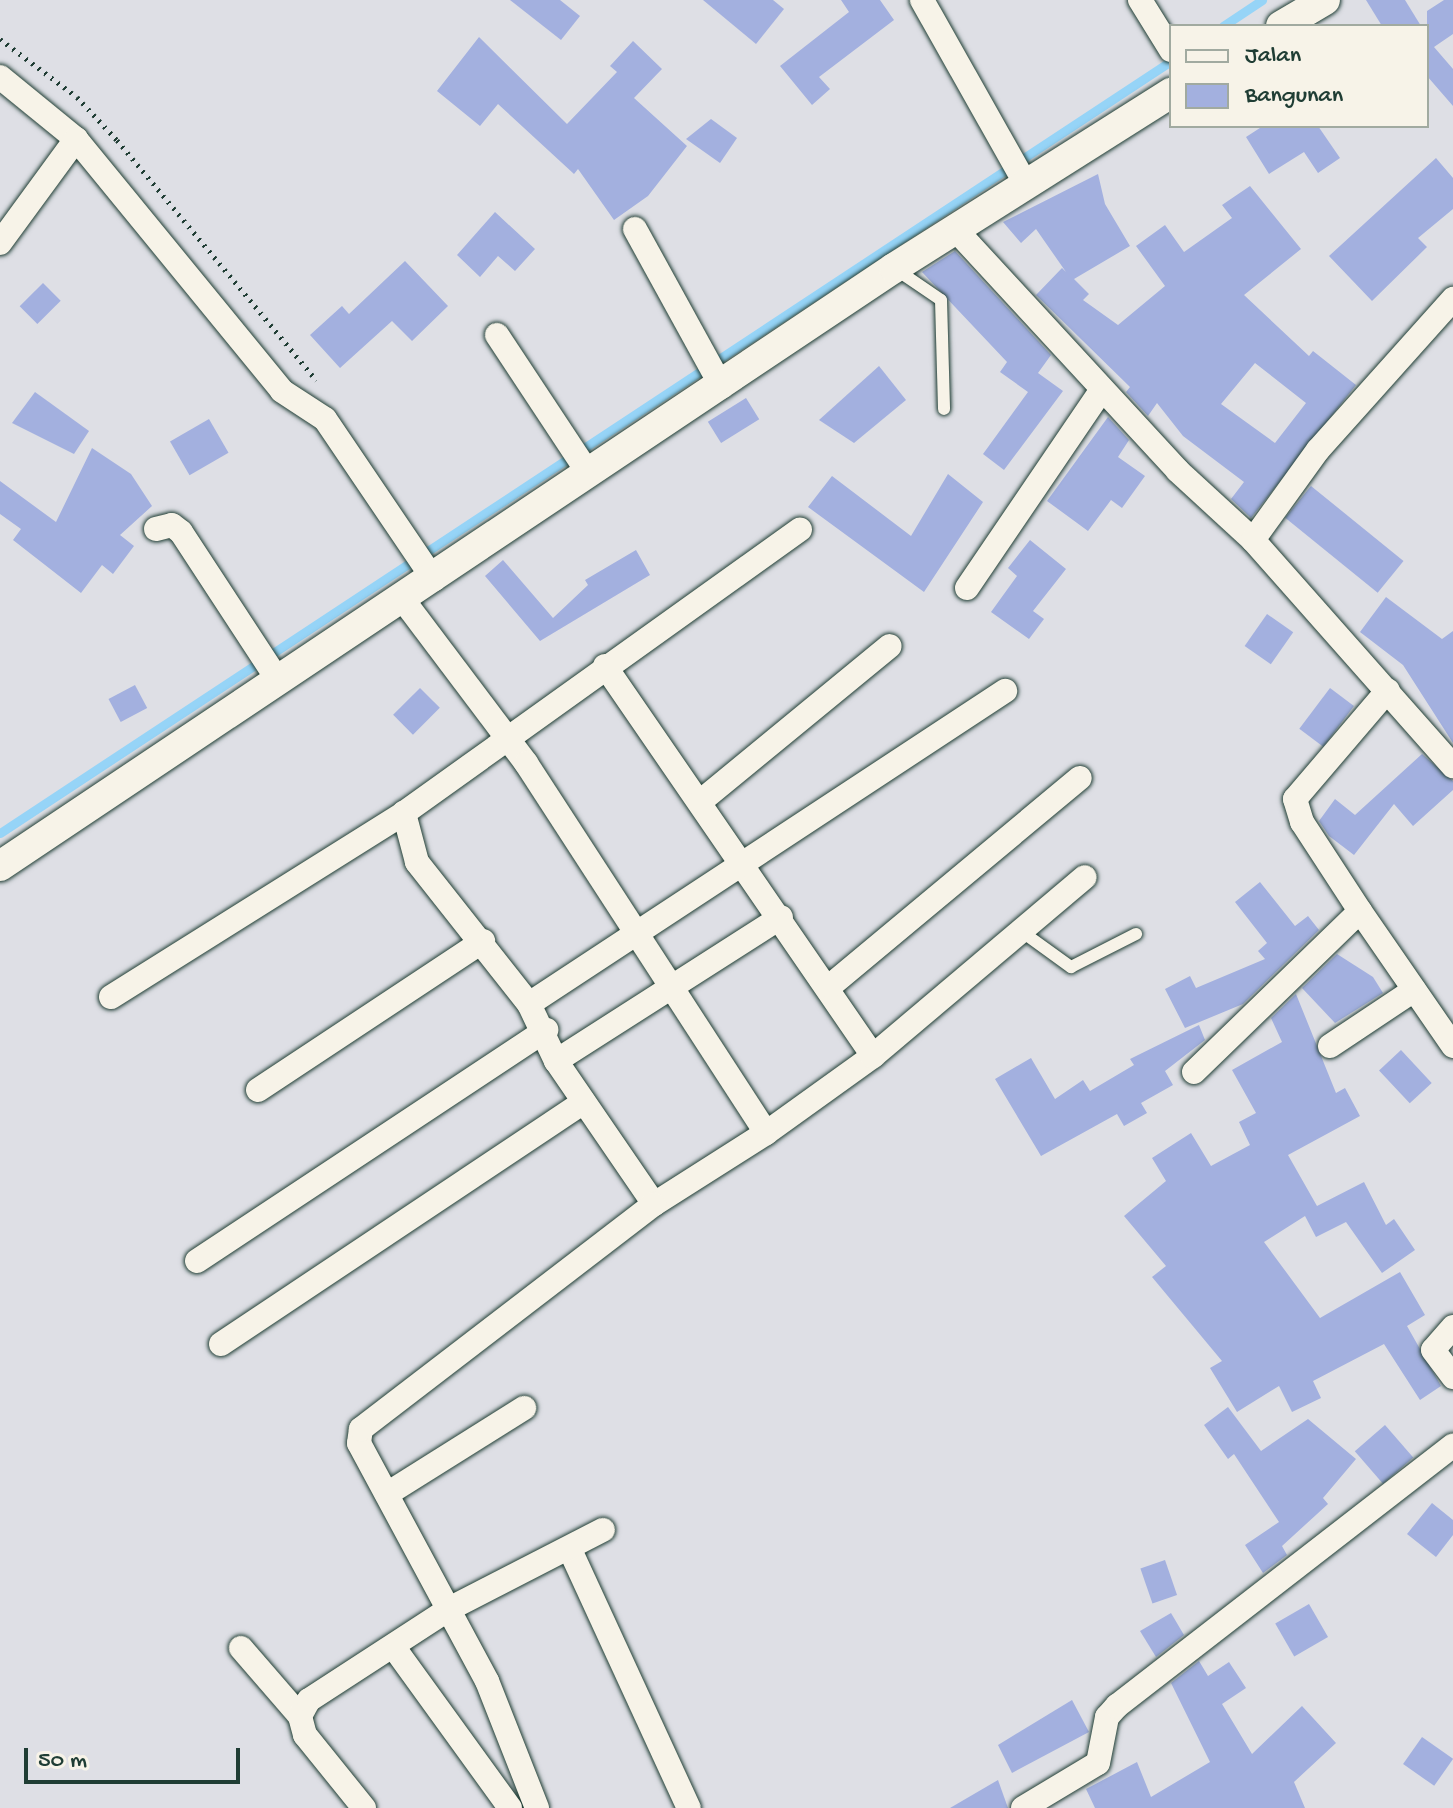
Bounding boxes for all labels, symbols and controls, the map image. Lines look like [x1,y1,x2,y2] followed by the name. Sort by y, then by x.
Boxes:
[1169,24,1429,128] legend
[1245,42,1301,71] text: Jalan
[1245,82,1343,111] text: Bangunan
[28,1732,244,1782] scale bar
[38,1747,87,1776] text: 50 m

